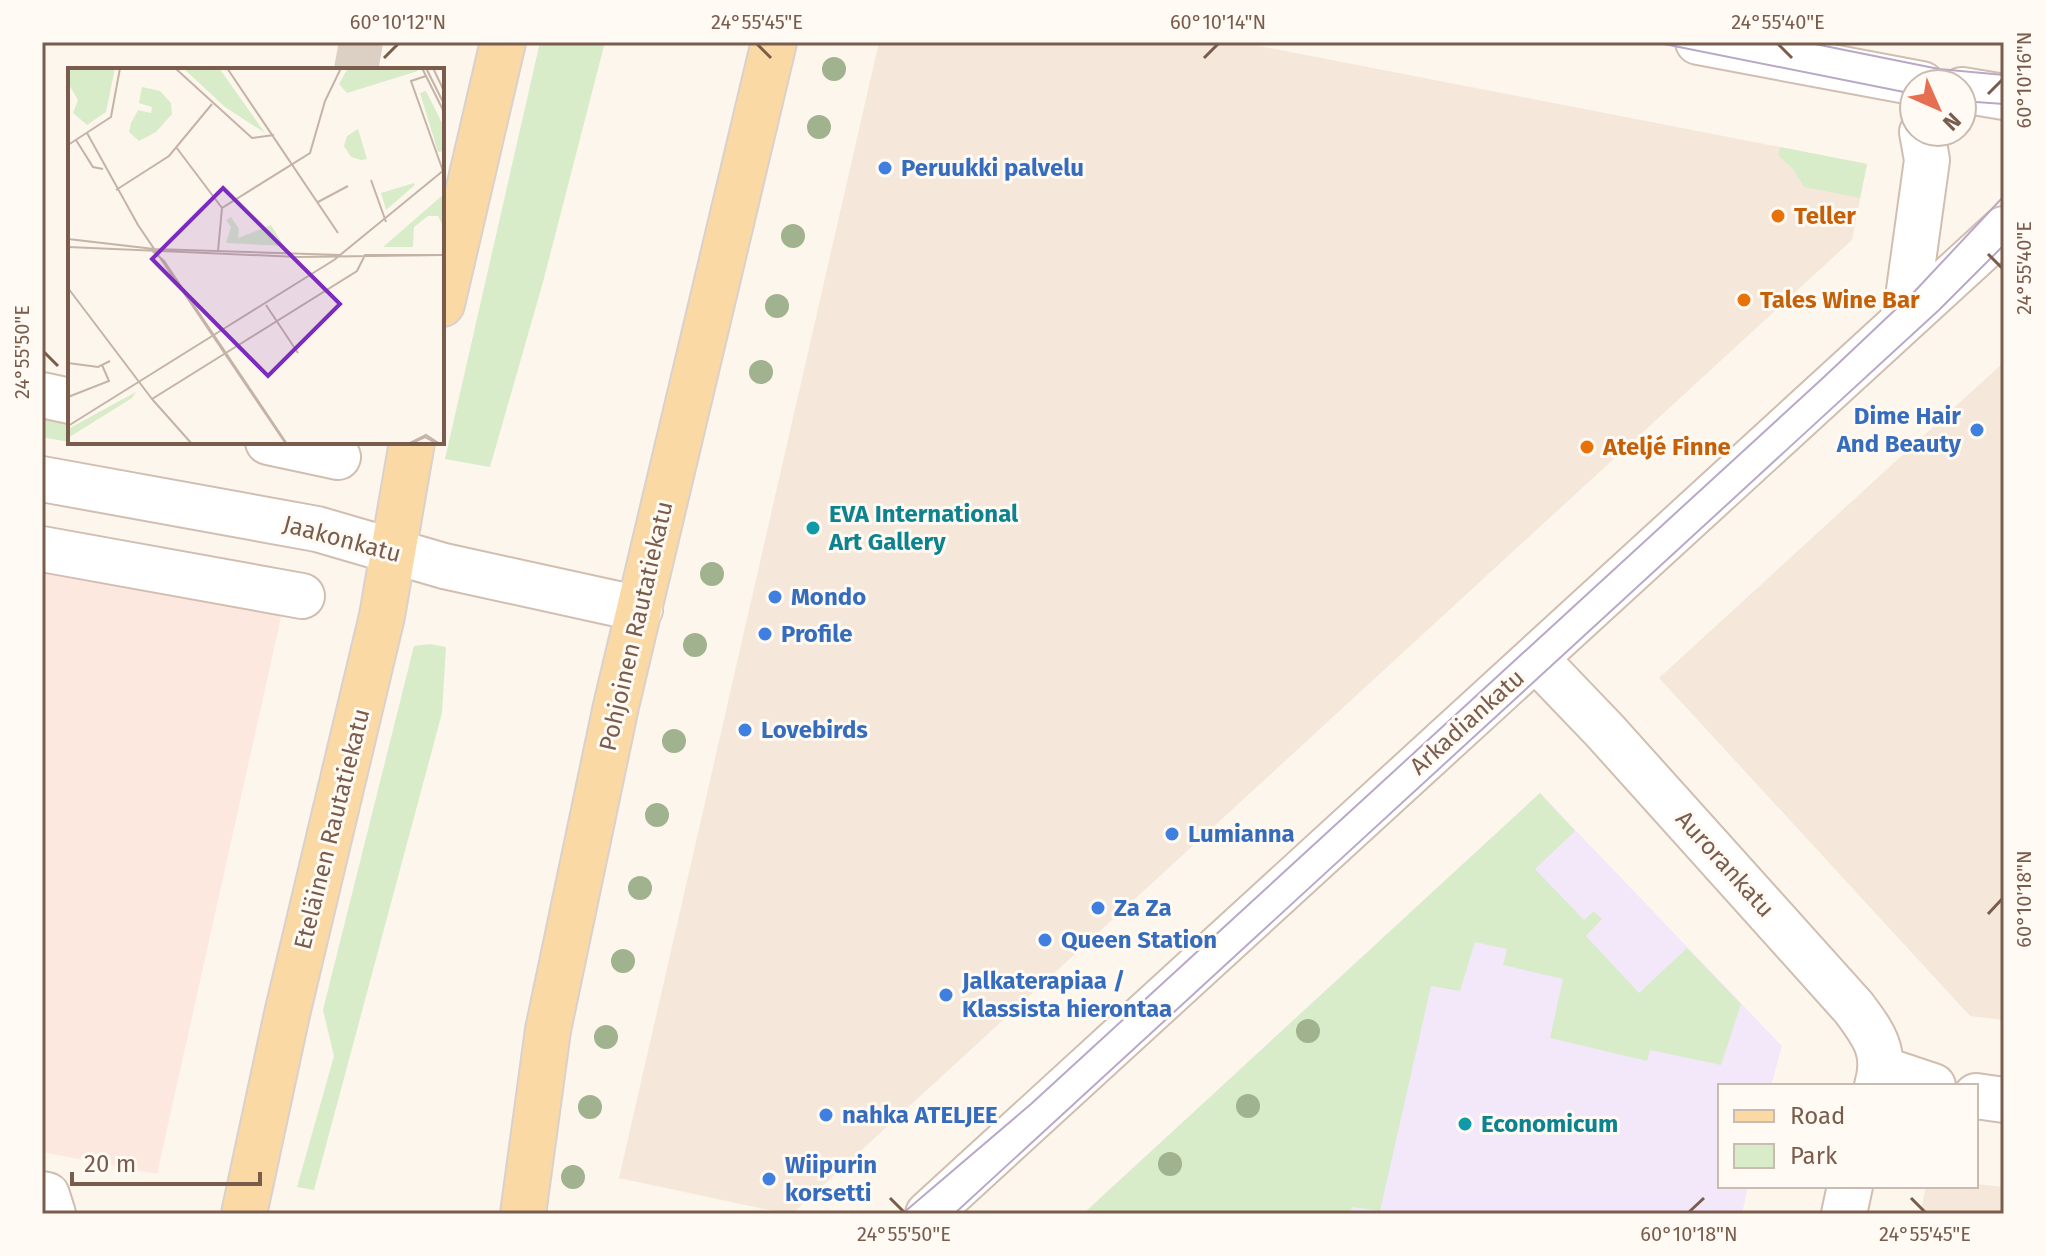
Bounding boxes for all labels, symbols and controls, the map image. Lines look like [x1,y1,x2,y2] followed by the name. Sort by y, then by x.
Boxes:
[350,10,446,34] text: 60°10'12"N
[711,10,803,34] text: 24°55'45"E
[1170,10,1266,34] text: 60°10'14"N
[1731,10,1825,34] text: 24°55'40"E
[2012,32,2036,128] text: 60°10'16"N
[68,68,444,444] inset map
[1898,68,1978,148] north arrow
[1937,107,1966,136] text: N
[901,154,1084,182] place label: Peruukki palvelu
[876,159,894,177] marker: Peruukki palvelu
[1794,202,1856,230] place label: Teller
[1769,207,1787,225] marker: Teller
[2012,221,2036,315] text: 24°55'40"E
[1760,286,1920,314] place label: Tales Wine Bar
[1735,291,1753,309] marker: Tales Wine Bar
[10,305,34,399] text: 24°55'50"E
[1836,402,1962,458] place label: Dime Hair And Beauty
[1968,421,1986,439] marker: Dime Hair And Beauty
[1602,433,1731,461] place label: Ateljé Finne
[1578,438,1596,456] marker: Ateljé Finne
[594,498,678,754] street label: Pohjoinen Rautatiekatu
[828,500,1019,556] place label: EVA International Art Gallery
[280,510,404,568] street label: Jaakonkatu
[804,519,822,537] marker: EVA International Art Gallery
[791,583,866,611] place label: Mondo
[766,588,784,606] marker: Mondo
[781,620,852,648] place label: Profile
[756,625,774,643] marker: Profile
[1404,663,1530,781] street label: Arkadiankatu
[289,706,375,952] street label: Eteläinen Rautatiekatu
[761,716,868,744] place label: Lovebirds
[736,721,754,739] marker: Lovebirds
[1670,805,1780,923] street label: Aurorankatu
[1188,820,1295,848] place label: Lumianna
[1163,825,1181,843] marker: Lumianna
[2012,850,2036,948] text: 60°10'18"N
[1114,894,1172,922] place label: Za Za
[1089,899,1107,917] marker: Za Za
[1061,926,1217,954] place label: Queen Station
[1036,931,1054,949] marker: Queen Station
[961,967,1172,1023] place label: Jalkaterapiaa / Klassista hierontaa
[937,986,955,1004] marker: Jalkaterapiaa / Klassista hierontaa
[1718,1084,1978,1188] legend
[842,1101,998,1129] place label: nahka ATELJEE
[1790,1102,1845,1130] text: Road
[817,1106,835,1124] marker: nahka ATELJEE
[1481,1110,1618,1138] place label: Economicum
[1456,1115,1474,1133] marker: Economicum
[72,1136,260,1186] scale bar
[1790,1142,1838,1170] text: Park
[84,1150,136,1178] text: 20 m
[785,1151,877,1207] place label: Wiipurin korsetti
[760,1170,778,1188] marker: Wiipurin korsetti
[857,1222,951,1246] text: 24°55'50"E
[1640,1222,1738,1246] text: 60°10'18"N
[1879,1222,1971,1246] text: 24°55'45"E

